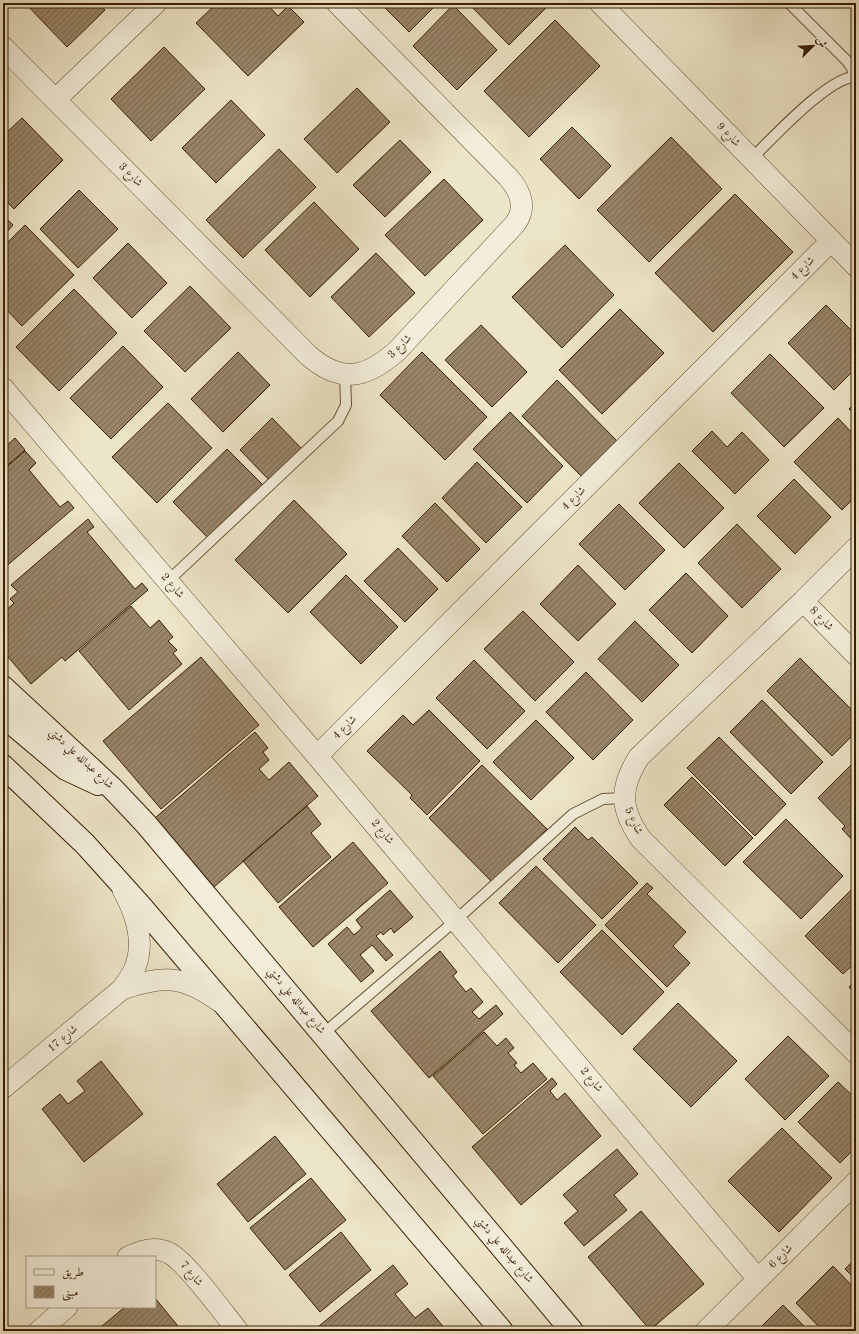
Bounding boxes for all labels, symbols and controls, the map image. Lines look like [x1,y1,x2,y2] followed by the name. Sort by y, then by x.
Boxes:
[793,26,833,66] north arrow
[814,35,828,50] text: ش
[712,121,742,151] street label: شارع 9
[114,161,144,191] street label: شارع 3
[789,255,819,285] street label: شارع 4
[386,333,416,363] street label: شارع 3
[560,485,590,515] street label: شارع 4
[156,572,186,602] street label: شارع 2
[805,605,835,635] street label: شارع 8
[331,714,361,744] street label: شارع 4
[44,727,115,794] street label: شارع عبدالله علي دشتي
[619,806,644,838] street label: شارع 5
[366,818,395,848] street label: شارع 2
[262,966,327,1039] street label: شارع عبدالله علي دشتي
[46,1024,82,1057] street label: شارع 17
[575,1066,604,1096] street label: شارع 2
[470,1215,535,1288] street label: شارع عبدالله علي دشتي
[767,1243,797,1273] street label: شارع 6
[26,1256,156,1308] legend
[175,1260,204,1290] street label: شارع 7
[62,1267,84,1280] text: طريق
[62,1287,78,1301] text: مبنى

